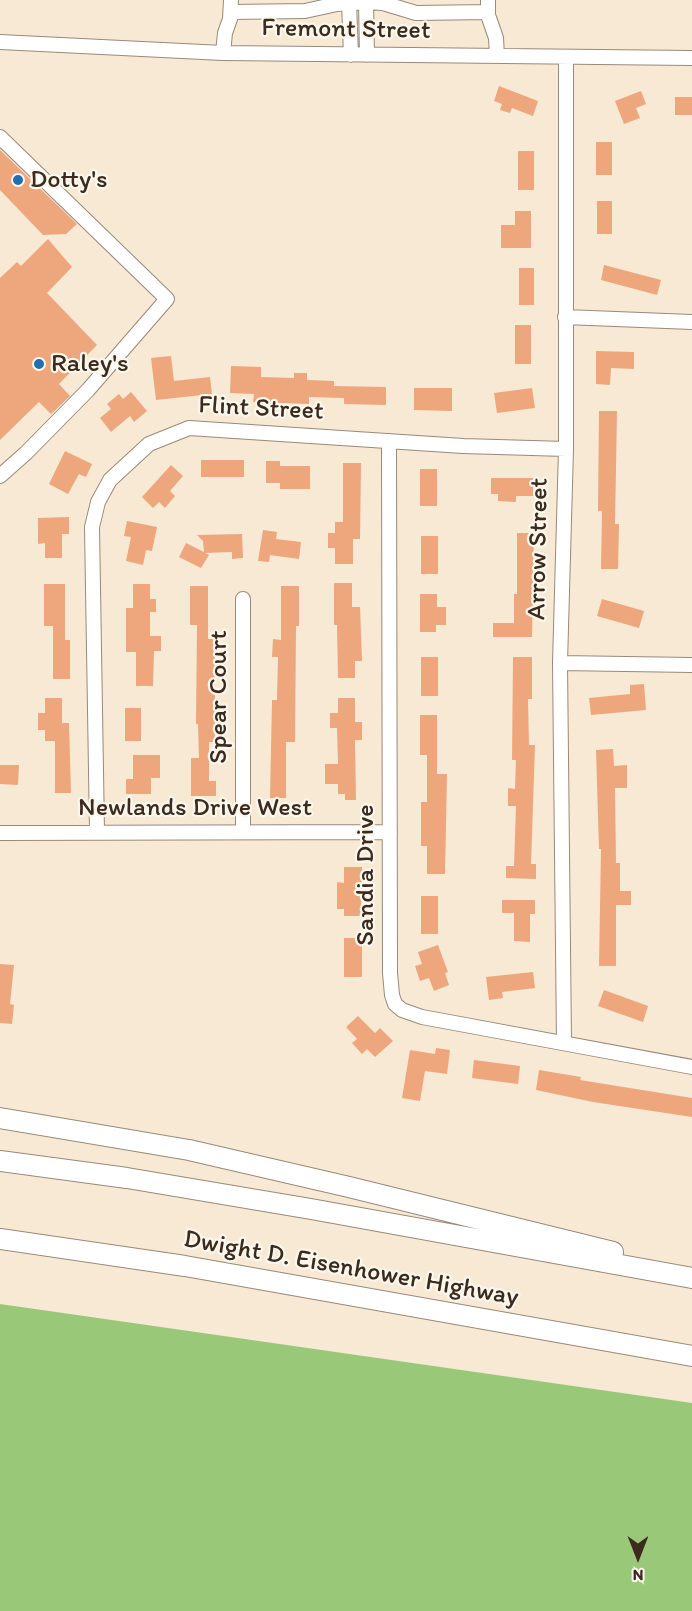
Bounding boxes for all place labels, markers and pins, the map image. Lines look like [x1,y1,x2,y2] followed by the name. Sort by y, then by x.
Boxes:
[30,164,108,196] place label: Dotty's
[11,173,25,187] marker: Dotty's
[51,348,129,380] place label: Raley's
[32,357,46,371] marker: Raley's

